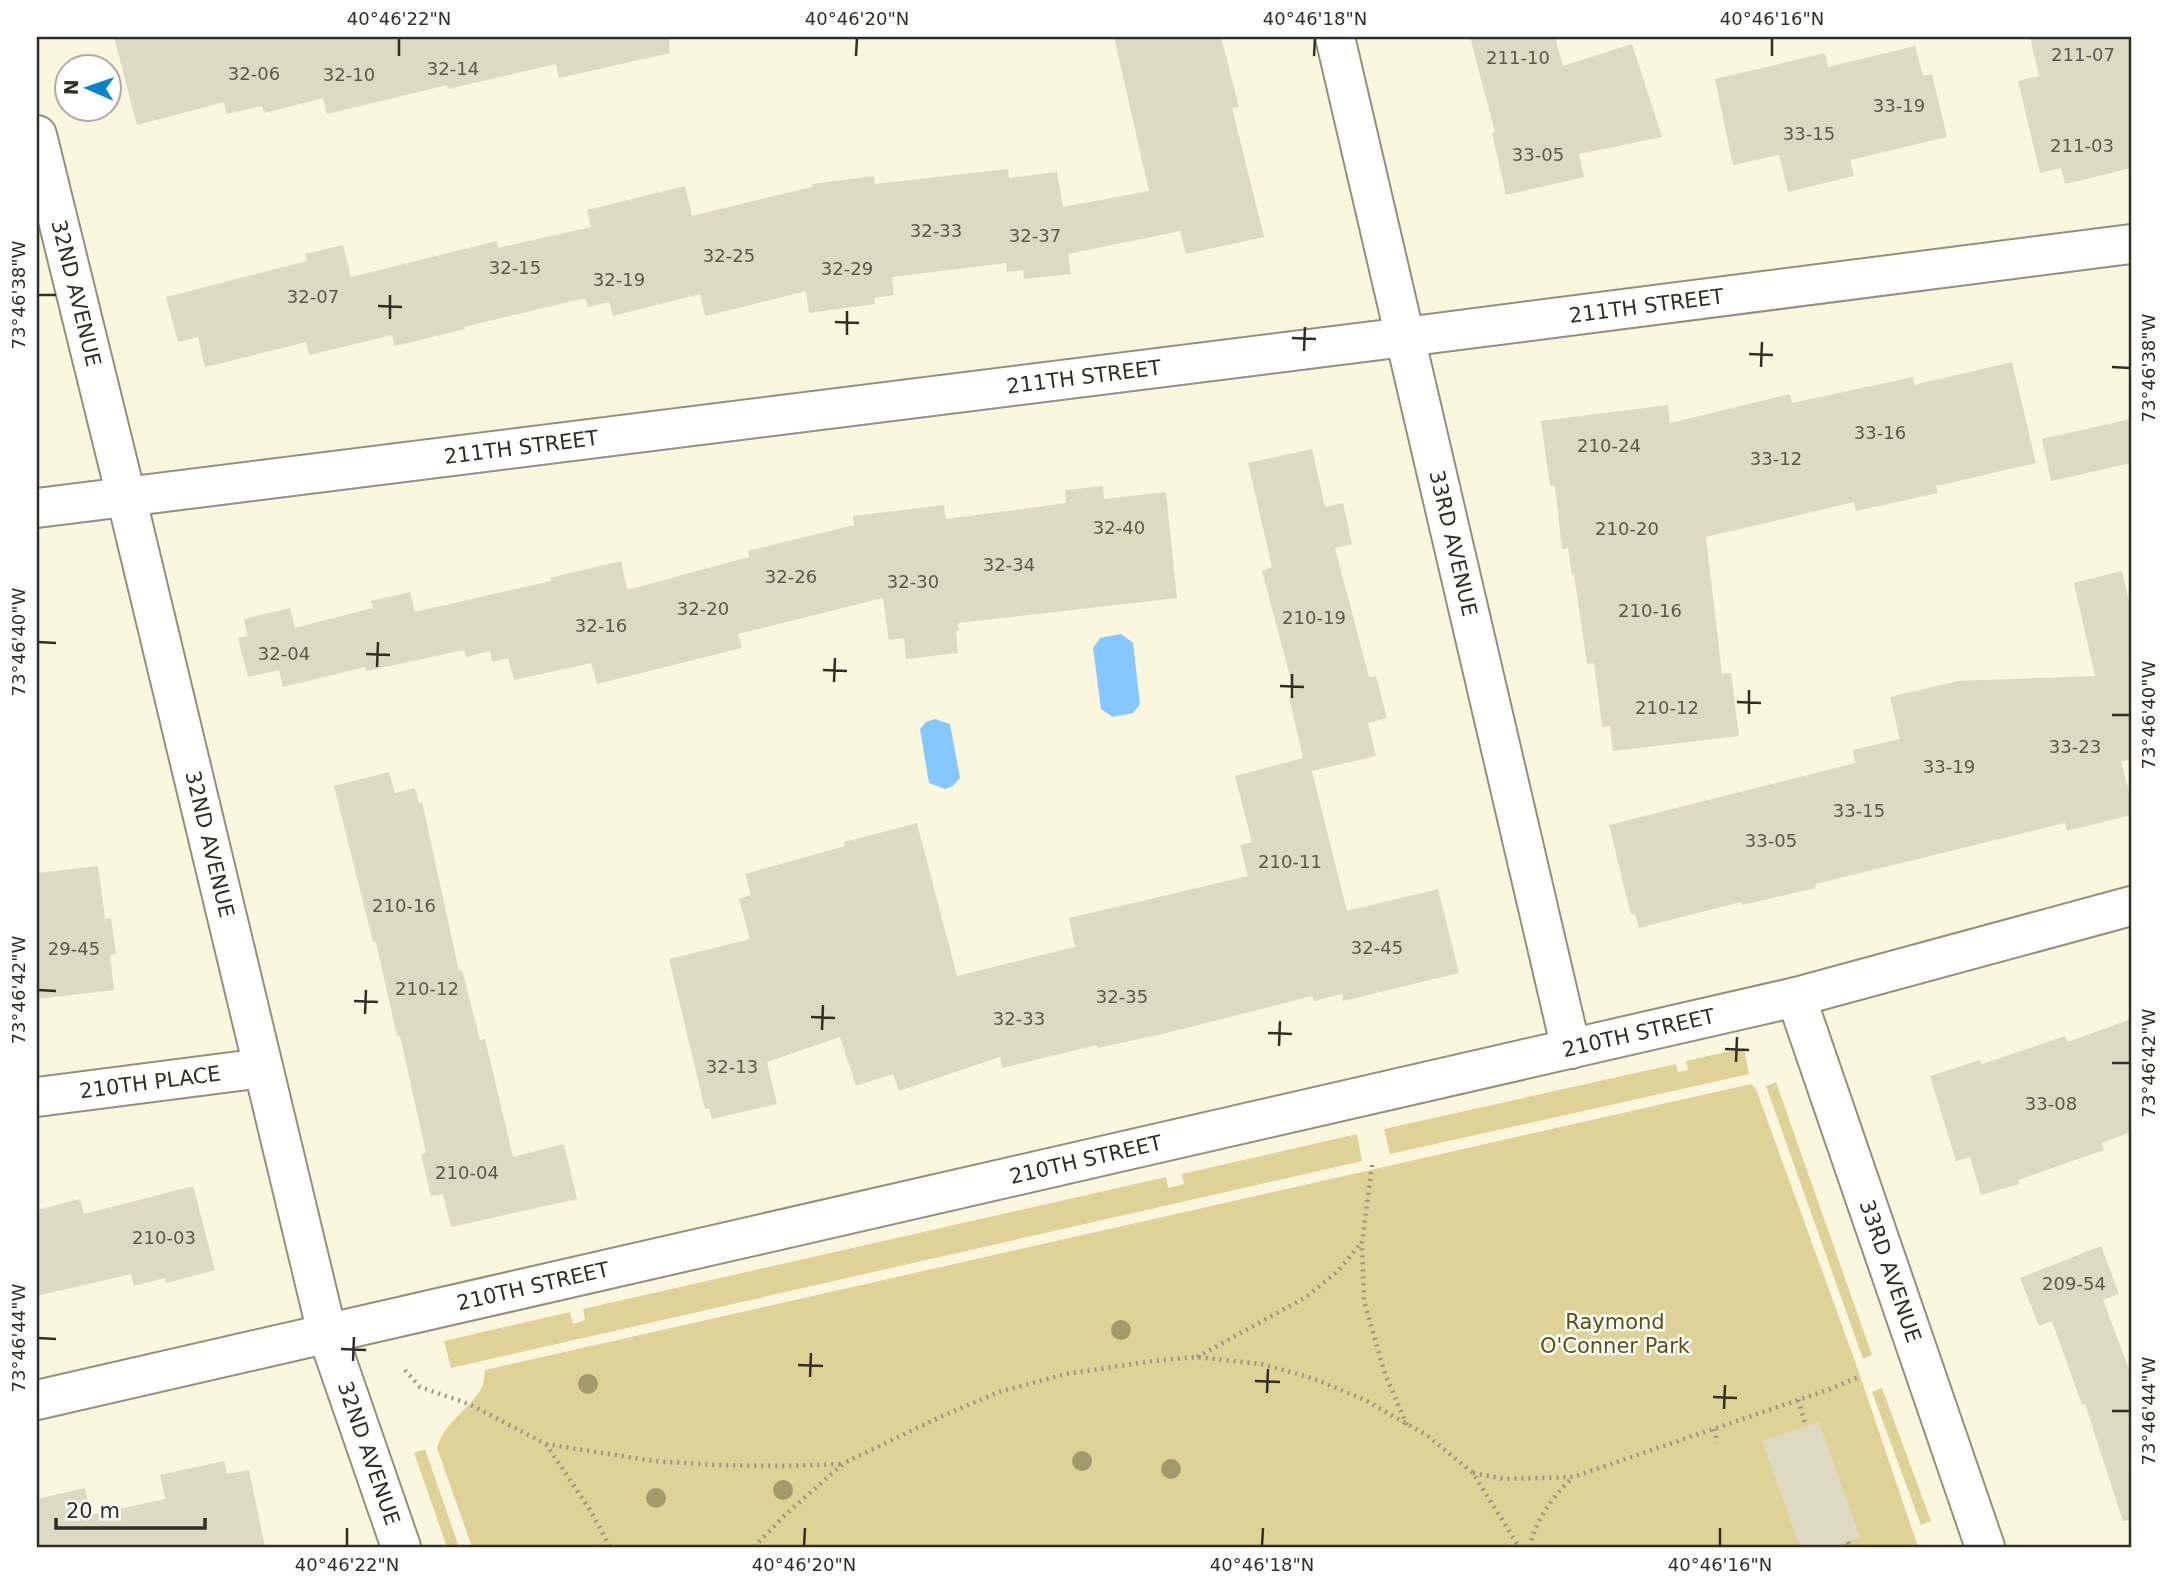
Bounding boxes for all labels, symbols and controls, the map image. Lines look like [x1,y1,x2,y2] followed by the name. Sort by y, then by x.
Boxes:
[347,8,451,29] text: 40°46'22"N
[805,8,909,29] text: 40°46'20"N
[1263,8,1367,29] text: 40°46'18"N
[1720,8,1824,29] text: 40°46'16"N
[2051,44,2115,65] house number: 211-07
[1486,47,1550,68] house number: 211-10
[52,52,122,122] north arrow
[427,58,479,79] house number: 32-14
[228,63,280,84] house number: 32-06
[323,64,375,85] house number: 32-10
[60,79,82,96] text: N
[1873,95,1925,116] house number: 33-19
[1783,123,1835,144] house number: 33-15
[2050,135,2114,156] house number: 211-03
[1512,144,1564,165] house number: 33-05
[46,217,106,369] street label: 32ND AVENUE
[910,220,962,241] house number: 32-33
[1009,225,1061,246] house number: 32-37
[8,240,29,349] text: 73°46'38"W
[703,245,755,266] house number: 32-25
[489,257,541,278] house number: 32-15
[821,258,873,279] house number: 32-29
[593,269,645,290] house number: 32-19
[1568,284,1725,328] street label: 211TH STREET
[287,286,339,307] house number: 32-07
[2138,313,2159,422] text: 73°46'38"W
[1005,356,1163,399] street label: 211TH STREET
[1854,422,1906,443] house number: 33-16
[443,426,600,469] street label: 211TH STREET
[1577,435,1641,456] house number: 210-24
[1750,448,1802,469] house number: 33-12
[1424,468,1482,619] street label: 33RD AVENUE
[1093,517,1145,538] house number: 32-40
[1595,518,1659,539] house number: 210-20
[983,554,1035,575] house number: 32-34
[765,566,817,587] house number: 32-26
[887,571,939,592] house number: 32-30
[8,587,29,696] text: 73°46'40"W
[677,598,729,619] house number: 32-20
[1618,600,1682,621] house number: 210-16
[1282,607,1346,628] house number: 210-19
[575,615,627,636] house number: 32-16
[258,643,310,664] house number: 32-04
[2138,660,2159,769] text: 73°46'40"W
[1635,697,1699,718] house number: 210-12
[2049,736,2101,757] house number: 33-23
[1923,756,1975,777] house number: 33-19
[180,768,239,920] street label: 32ND AVENUE
[1833,800,1885,821] house number: 33-15
[1745,830,1797,851] house number: 33-05
[1258,851,1322,872] house number: 210-11
[372,895,436,916] house number: 210-16
[8,935,29,1044] text: 73°46'42"W
[1351,937,1403,958] house number: 32-45
[48,938,100,959] house number: 29-45
[395,978,459,999] house number: 210-12
[1096,986,1148,1007] house number: 32-35
[1560,1004,1717,1062] street label: 210TH STREET
[993,1008,1045,1029] house number: 32-33
[2138,1008,2159,1117] text: 73°46'42"W
[706,1056,758,1077] house number: 32-13
[78,1062,222,1103] street label: 210TH PLACE
[2025,1093,2077,1114] house number: 33-08
[1007,1131,1165,1189] street label: 210TH STREET
[435,1162,499,1183] house number: 210-04
[1855,1197,1926,1346] street label: 33RD AVENUE
[132,1227,196,1248] house number: 210-03
[455,1257,612,1315] street label: 210TH STREET
[2042,1273,2106,1294] house number: 209-54
[8,1283,29,1392] text: 73°46'44"W
[1540,1310,1691,1358] park label: Raymond O'Conner Park
[2138,1356,2159,1465] text: 73°46'44"W
[333,1378,405,1528] street label: 32ND AVENUE
[56,1486,205,1530] scale bar
[66,1499,120,1523] text: 20 m
[295,1554,399,1575] text: 40°46'22"N
[752,1554,856,1575] text: 40°46'20"N
[1210,1554,1314,1575] text: 40°46'18"N
[1668,1554,1772,1575] text: 40°46'16"N

